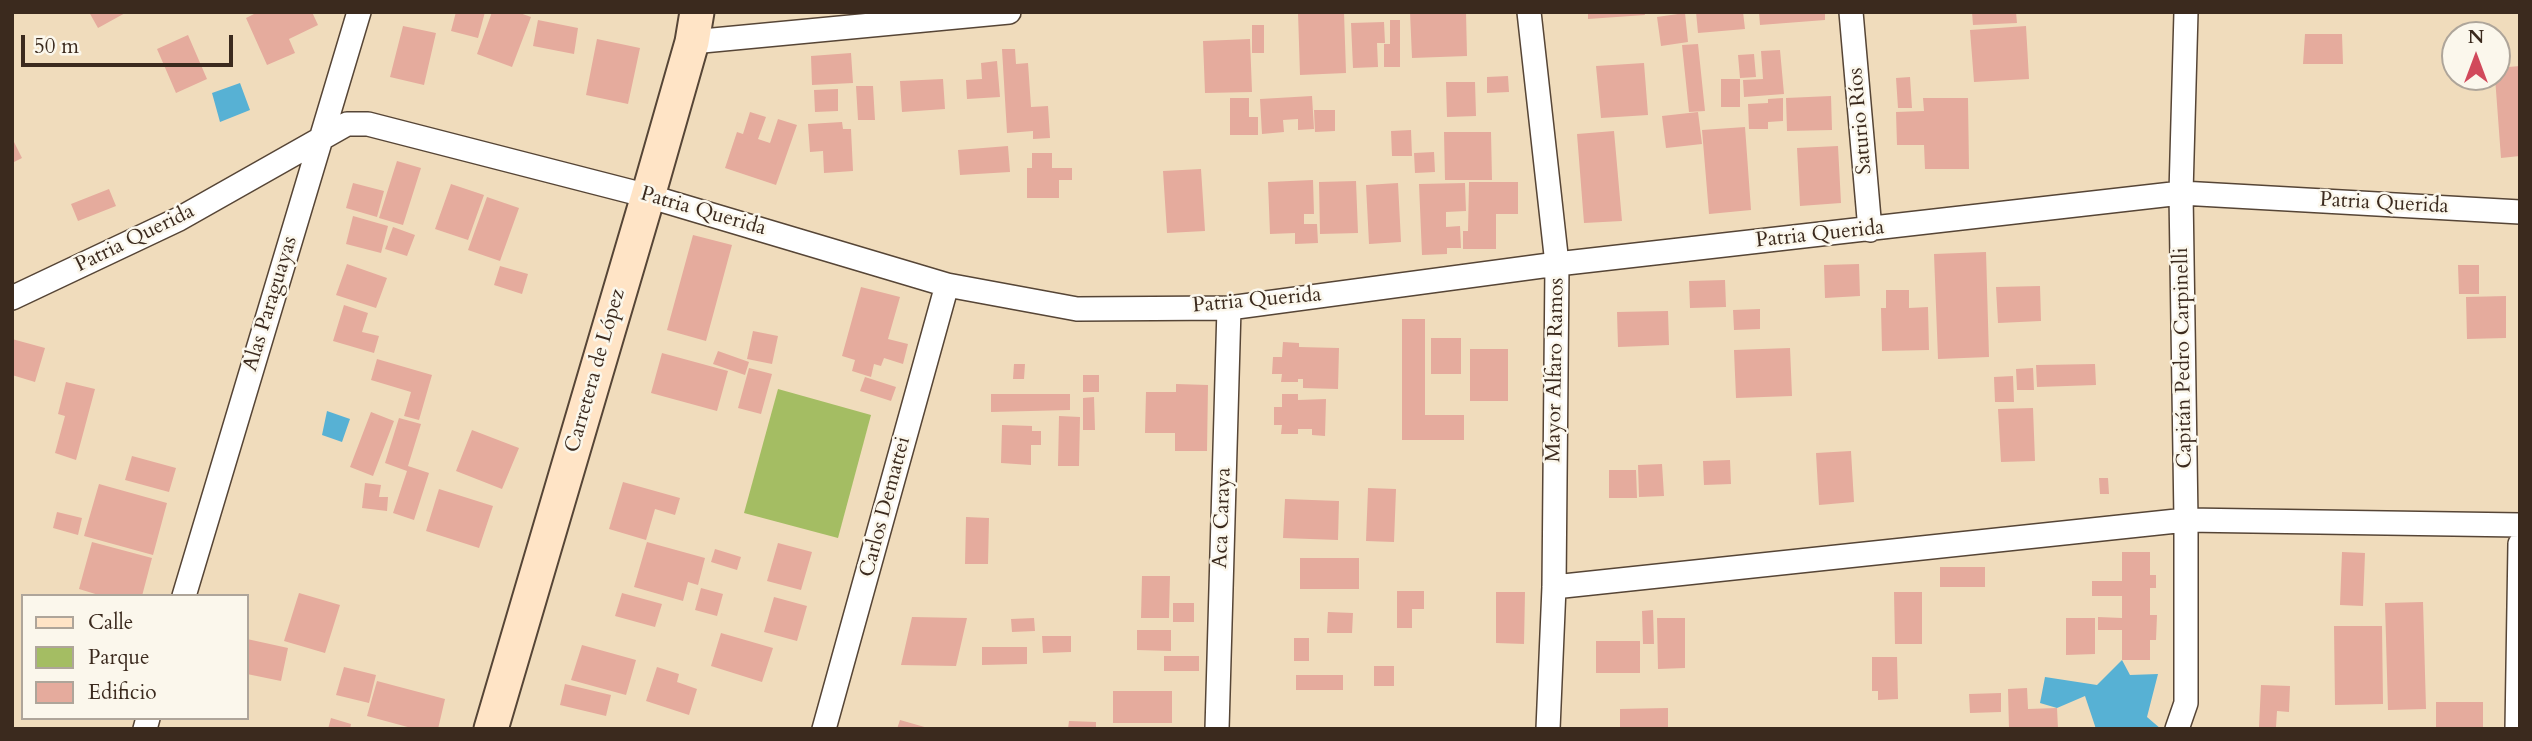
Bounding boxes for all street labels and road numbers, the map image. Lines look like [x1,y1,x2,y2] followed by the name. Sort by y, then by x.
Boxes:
[1844,67,1878,175] street label: Saturio Ríos
[637,182,769,242] street label: Patria Querida
[2319,188,2449,220] street label: Patria Querida
[71,199,199,279] street label: Patria Querida
[1754,216,1886,254] street label: Patria Querida
[239,233,303,375] street label: Alas Paraguayas
[2169,247,2199,469] street label: Capitán Pedro Carpinelli
[1542,277,1570,463] street label: Mayor Alfaro Ramos
[1191,283,1323,319] street label: Patria Querida
[561,286,631,456] street label: Carretera de López
[855,434,917,580] street label: Carlos Demattei
[1209,467,1237,569] street label: Aca Caraya

